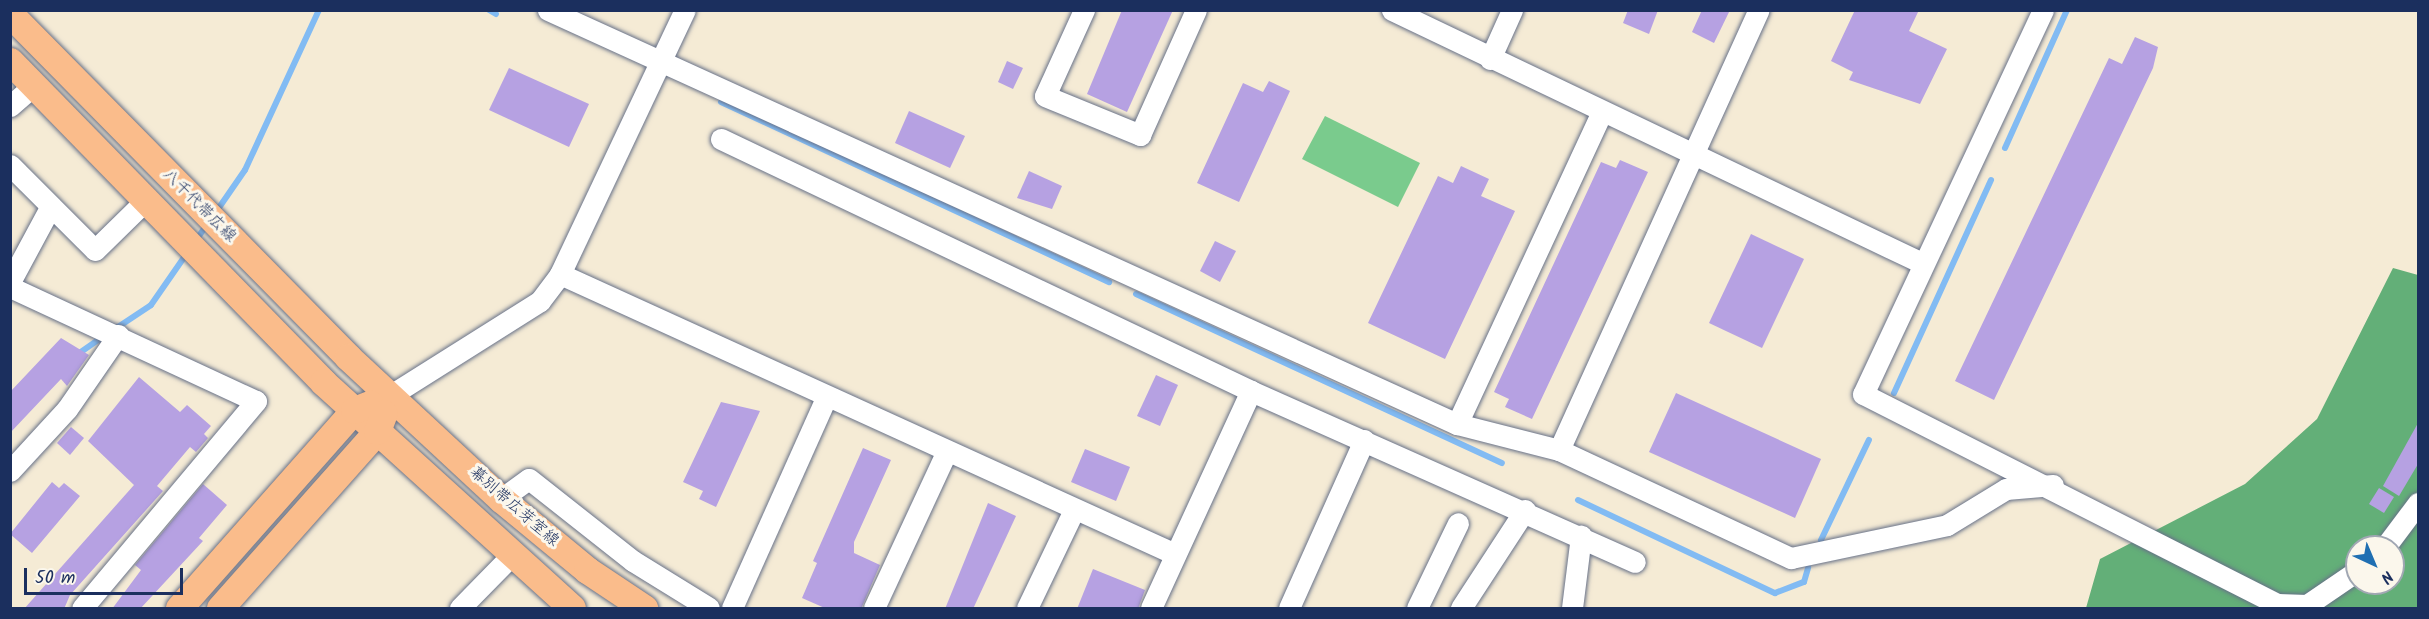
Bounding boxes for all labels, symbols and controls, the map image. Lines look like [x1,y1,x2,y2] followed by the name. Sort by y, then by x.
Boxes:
[158,165,240,247] street label: 八千代帯広線
[465,463,563,551] street label: 幕別帯広芽室線
[2345,535,2405,595] north arrow
[27,556,186,594] scale bar
[35,564,75,593] text: 50 m
[2374,564,2399,589] text: N

